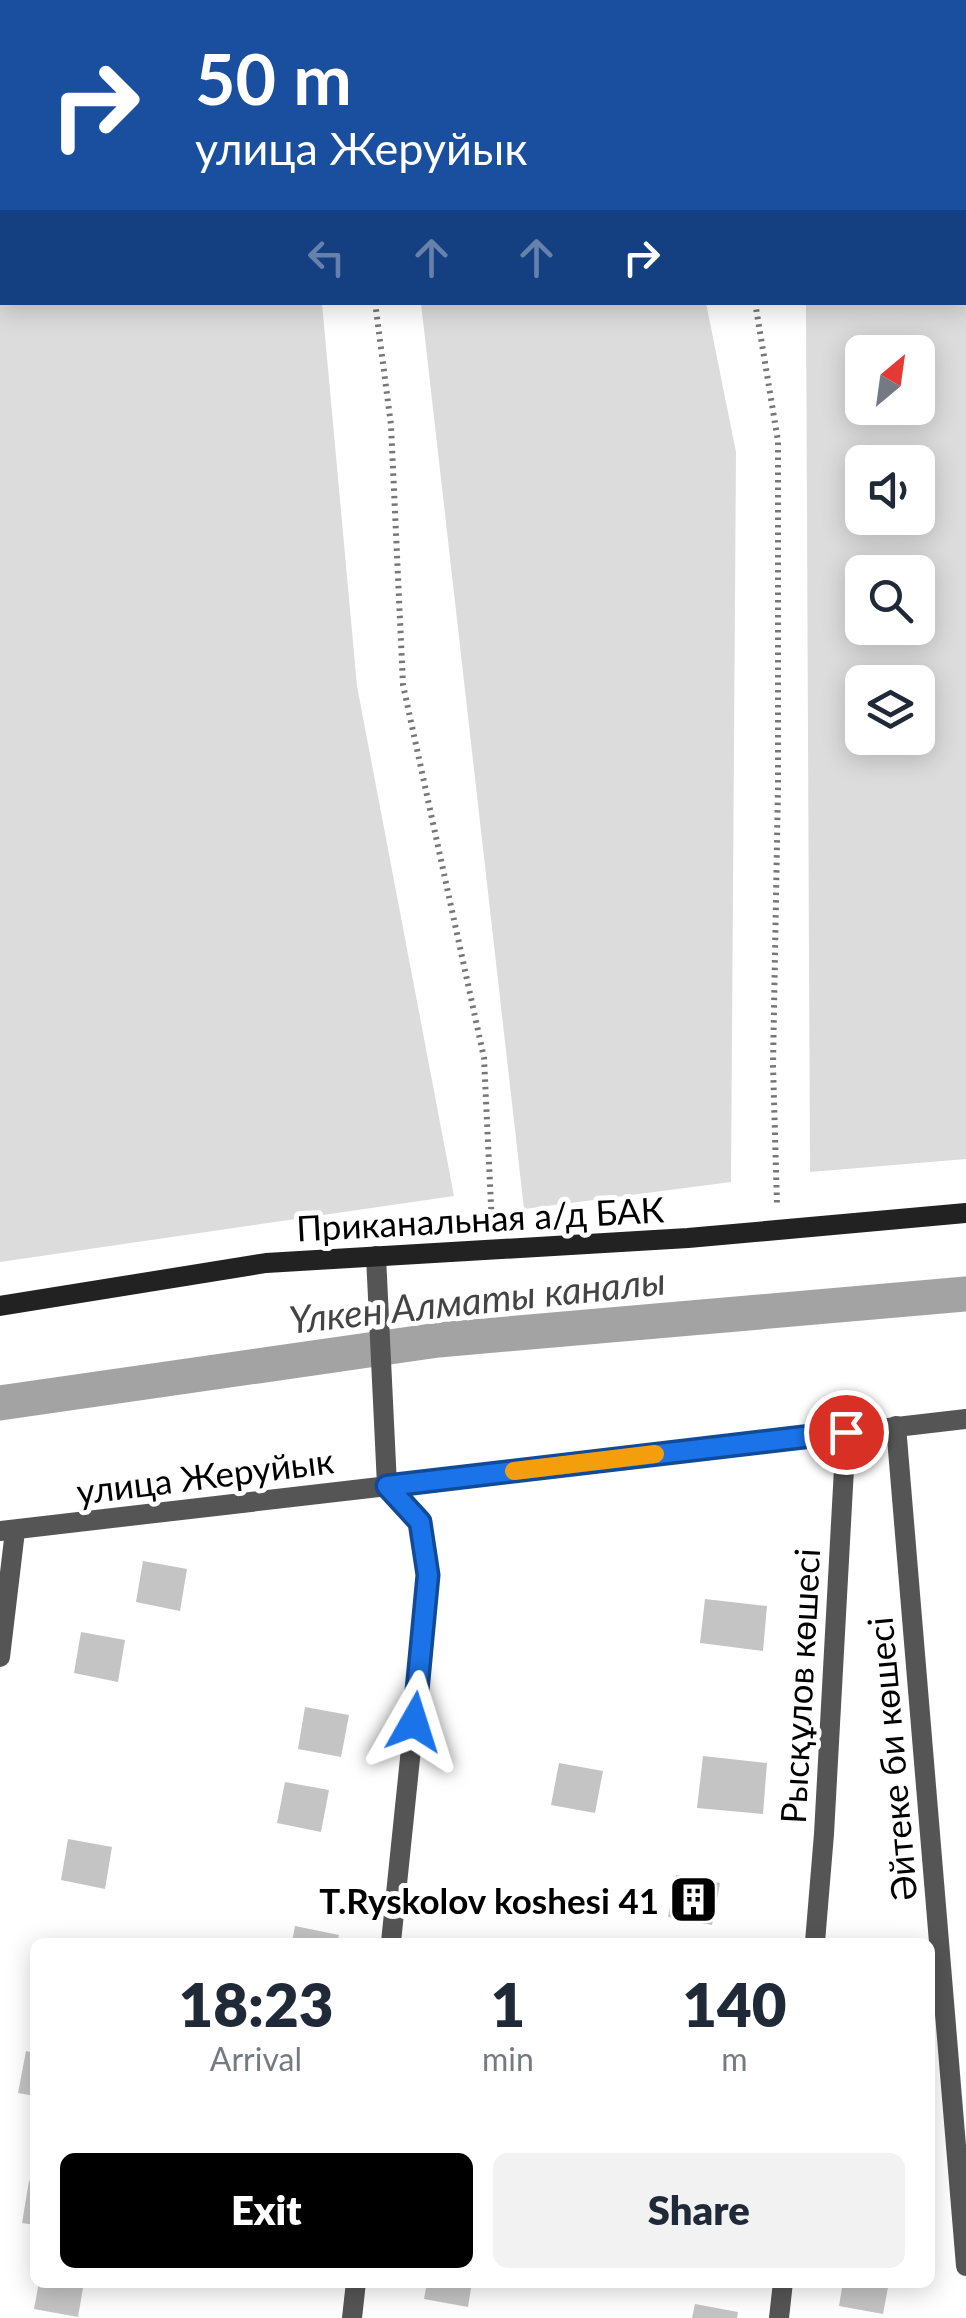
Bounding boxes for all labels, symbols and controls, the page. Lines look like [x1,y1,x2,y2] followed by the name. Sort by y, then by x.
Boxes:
[195,36,352,120] text: 50 m
[30,40,160,170] icon: right
[195,121,528,175] text: улица Жеруйык
[299,230,354,285] icon: left
[404,230,459,285] icon: ahead
[509,230,564,285] icon: ahead
[614,230,669,285] icon: right
[845,335,935,425] north arrow
[845,335,935,755] map controls
[845,445,935,535] button: sound
[845,555,935,645] button: search
[845,665,935,755] button: layers
[295,1187,665,1249] street label: Приканальная а/д БАК
[287,1256,667,1342] water label: Үлкен Алматы каналы
[804,1390,889,1475] pin
[819,1405,874,1460] icon: arrive
[74,1438,336,1512] street label: улица Жеруйык
[771,1547,827,1825] street label: Рысқұлов көшесі
[858,1615,924,1903] street label: Әйтеке би көшесі
[362,1670,466,1774] position arrow
[668,1874,720,1926] building icon: T.Ryskolov koshesi 41
[319,1879,659,1921] place label: T.Ryskolov koshesi 41
[178,1968,334,2040] text: 18:23
[490,1968,525,2040] text: 1
[682,1968,787,2040] text: 140
[210,2039,302,2078] text: Arrival
[482,2039,534,2078] text: min
[721,2039,748,2078] text: m
[60,2153,473,2268] button: Exit
[493,2153,905,2268] button: Share

